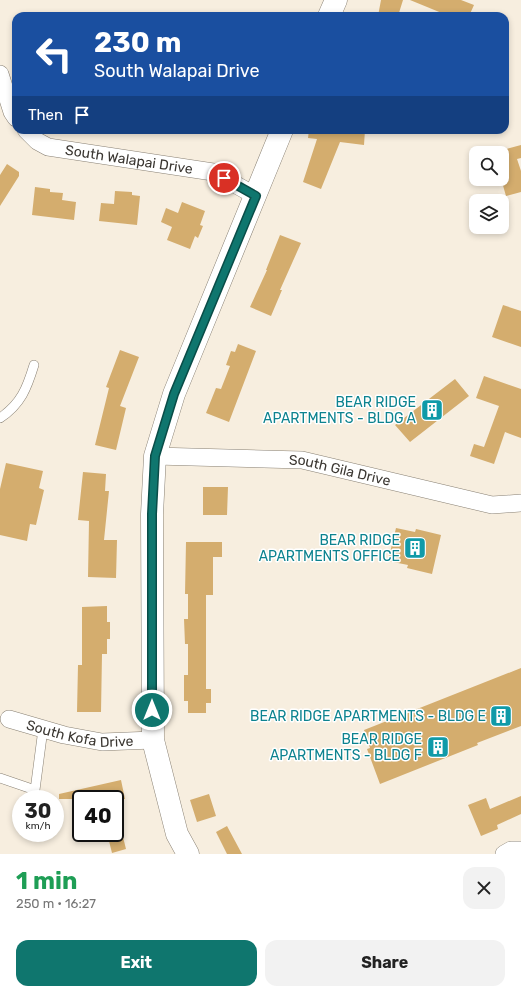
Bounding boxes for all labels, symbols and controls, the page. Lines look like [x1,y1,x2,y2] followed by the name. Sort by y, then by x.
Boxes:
[94,26,181,59] text: 230 m
[28,28,80,80] icon: left
[94,60,260,82] text: South Walapai Drive
[71,104,93,126] icon: arrive
[28,106,63,124] text: Then
[64,141,194,177] street label: South Walapai Drive
[469,146,509,234] map controls
[469,146,509,186] button: search
[207,161,241,195] pin
[213,167,235,189] icon: arrive
[469,194,509,234] button: layers
[263,394,417,427] place label: BEAR RIDGE APARTMENTS - BLDG A
[419,397,445,423] building icon: BEAR RIDGE APARTMENTS - BLDG A
[289,451,393,489] street label: South Gila Drive
[259,532,400,565] place label: BEAR RIDGE APARTMENTS OFFICE
[402,535,428,561] building icon: BEAR RIDGE APARTMENTS OFFICE
[131,689,173,731] position arrow
[488,703,514,729] building icon: BEAR RIDGE APARTMENTS - BLDG E
[250,708,486,725] place label: BEAR RIDGE APARTMENTS - BLDG E
[24,716,134,751] street label: South Kofa Drive
[270,731,422,764] place label: BEAR RIDGE APARTMENTS - BLDG F
[425,734,451,760] building icon: BEAR RIDGE APARTMENTS - BLDG F
[72,790,124,842] speed limit sign: 40
[25,799,51,823] text: 30
[26,820,50,832] text: km/h
[16,867,77,895] text: 1 min
[463,867,505,909] button: close
[16,896,96,911] text: 250 m · 16:27
[16,940,257,986] button: Exit
[265,940,505,986] button: Share

